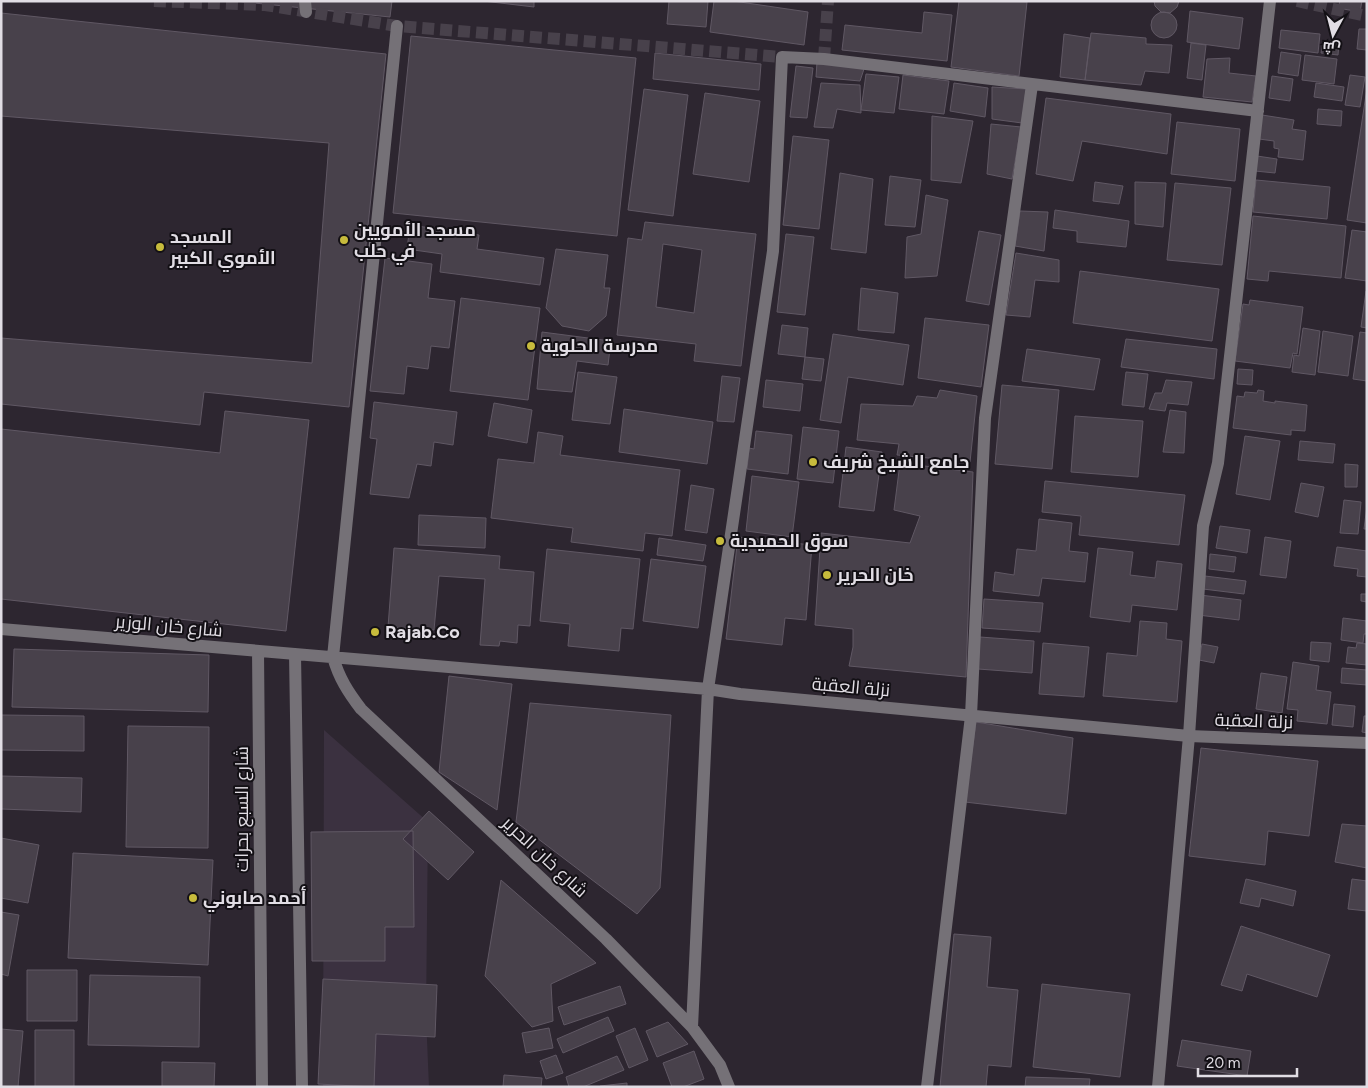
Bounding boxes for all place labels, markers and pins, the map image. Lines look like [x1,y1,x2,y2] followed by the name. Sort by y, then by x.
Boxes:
[354,219,476,266] place label: مسجد الأمويين في حلب
[169,226,276,272] place label: المسجد الأموي الكبير
[338,234,350,246] marker: مسجد الأمويين في حلب
[154,241,166,253] marker: المسجد الأموي الكبير
[541,335,658,357] place label: مدرسة الحلوية
[525,340,537,352] marker: مدرسة الحلوية
[823,451,969,474] place label: جامع الشيخ شريف
[807,456,819,468] marker: جامع الشيخ شريف
[730,530,848,552] place label: سوق الحميدية
[714,535,726,547] marker: سوق الحميدية
[836,564,914,586] place label: خان الحرير
[821,569,833,581] marker: خان الحرير
[385,621,460,643] place label: Rajab.Co
[369,626,381,638] marker: Rajab.Co
[203,885,306,913] place label: أحمد صابوني
[187,892,199,904] marker: أحمد صابوني

